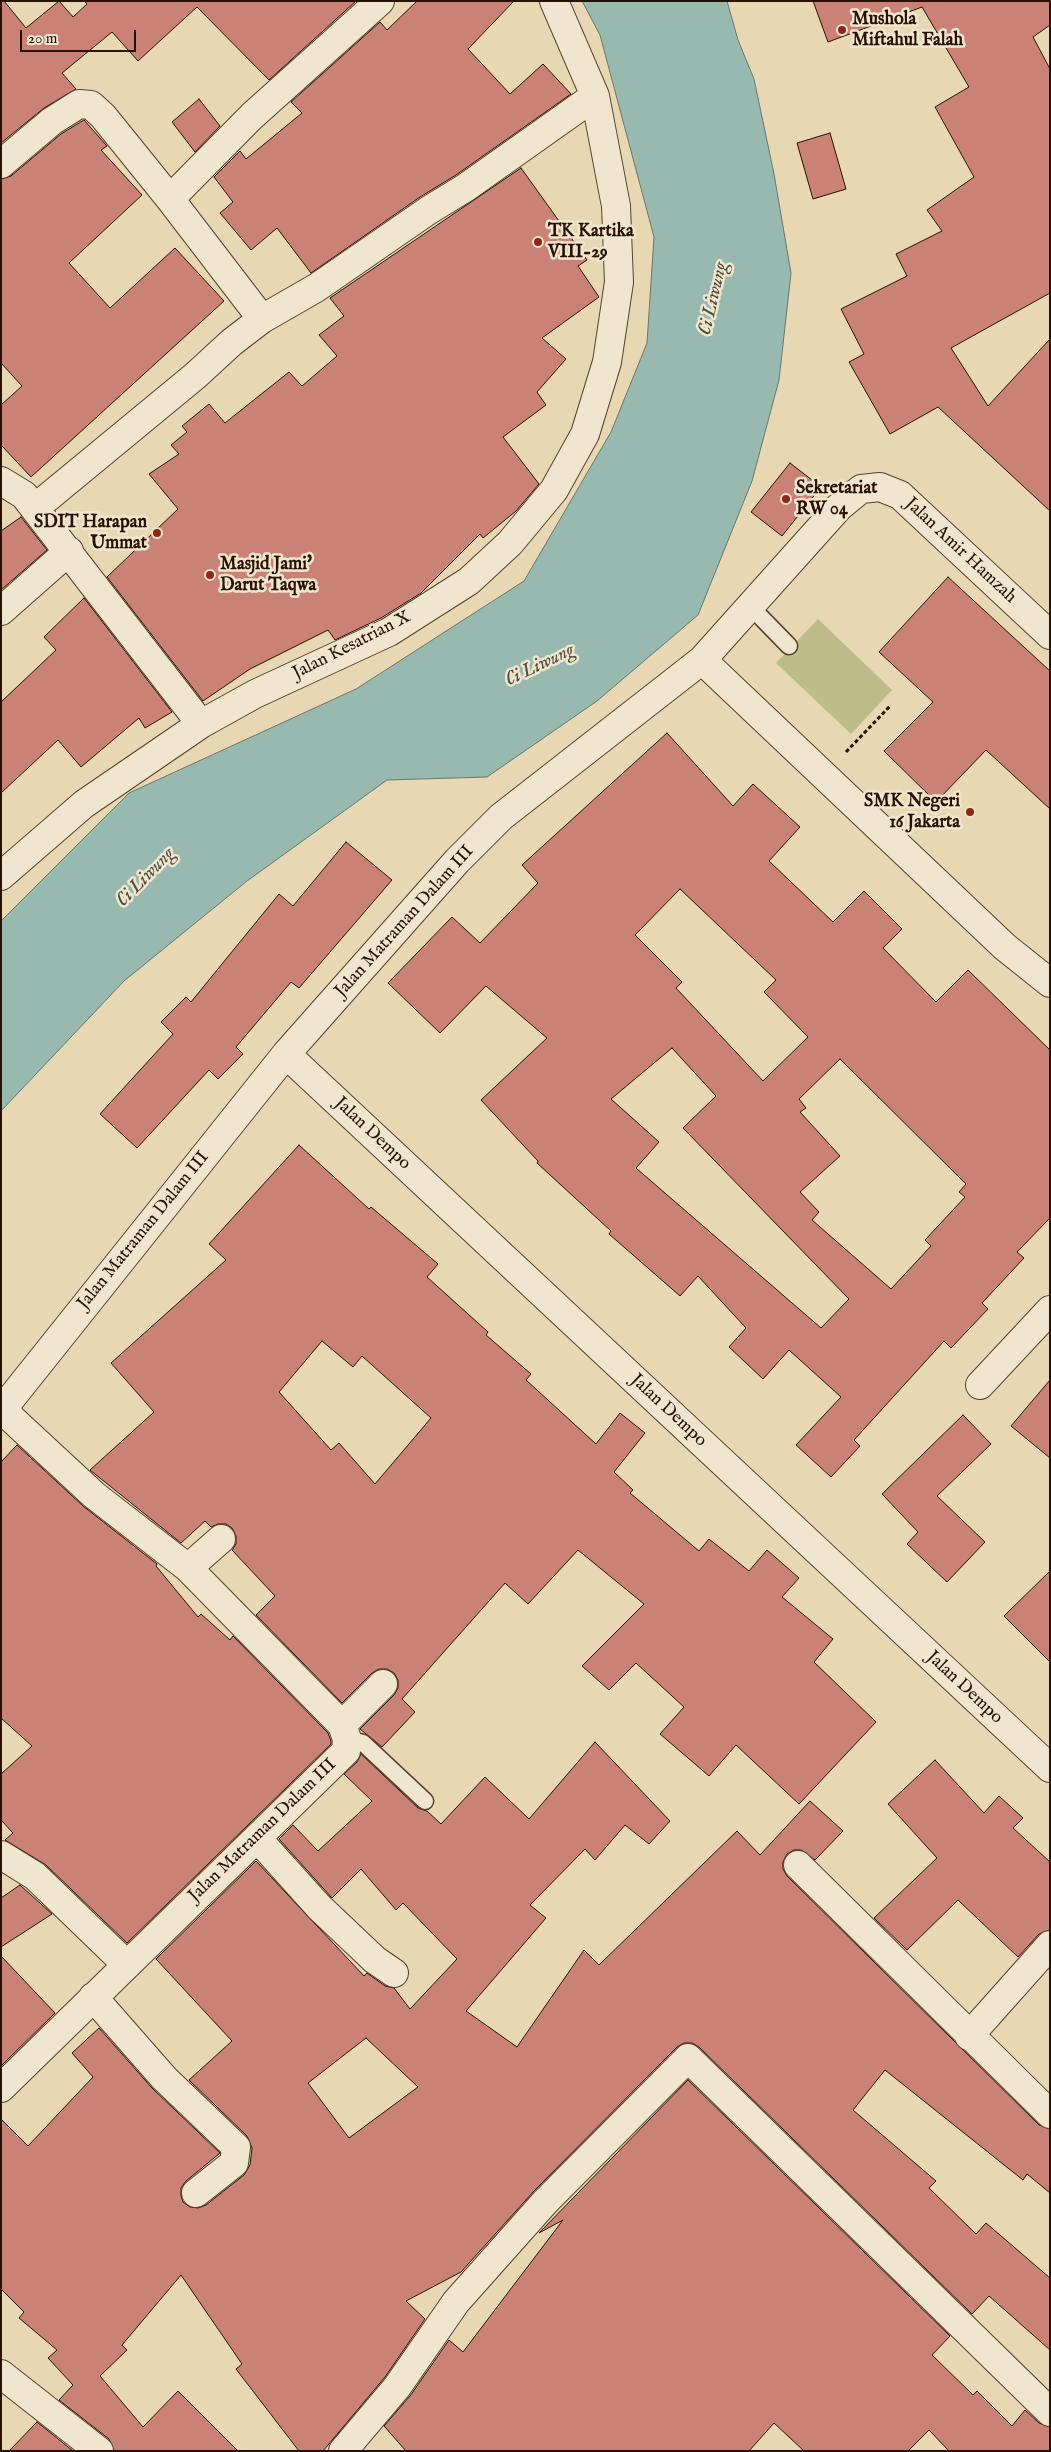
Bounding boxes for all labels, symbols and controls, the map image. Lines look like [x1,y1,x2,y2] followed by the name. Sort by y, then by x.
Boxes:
[852,9,963,52] place label: Mushola Miftahul Falah
[22,20,139,52] scale bar
[836,24,848,36] marker: Mushola Miftahul Falah
[28,29,57,48] text: 20 m
[548,221,634,264] place label: TK Kartika VIII-29
[532,236,544,248] marker: TK Kartika VIII-29
[695,260,733,338] water label: Ci Liwung
[796,478,877,520] place label: Sekretariat RW 04
[780,493,792,505] marker: Sekretariat RW 04
[900,494,1020,608] street label: Jalan Amir Hamzah
[34,512,147,554] place label: SDIT Harapan Ummat
[151,527,163,539] marker: SDIT Harapan Ummat
[220,554,316,596] place label: Masjid Jami' Darut Taqwa
[204,569,216,581] marker: Masjid Jami' Darut Taqwa
[289,607,415,685] street label: Jalan Kesatrian X
[502,640,578,692] water label: Ci Liwung
[864,791,960,834] place label: SMK Negeri 16 Jakarta
[964,806,976,818] marker: SMK Negeri 16 Jakarta
[331,841,479,1003] street label: Jalan Matraman Dalam III
[112,843,180,913] water label: Ci Liwung
[329,1093,415,1175] street label: Jalan Dempo
[74,1148,214,1314] street label: Jalan Matraman Dalam III
[625,1370,711,1452] street label: Jalan Dempo
[921,1647,1007,1729] street label: Jalan Dempo
[185,1755,341,1907] street label: Jalan Matraman Dalam III

